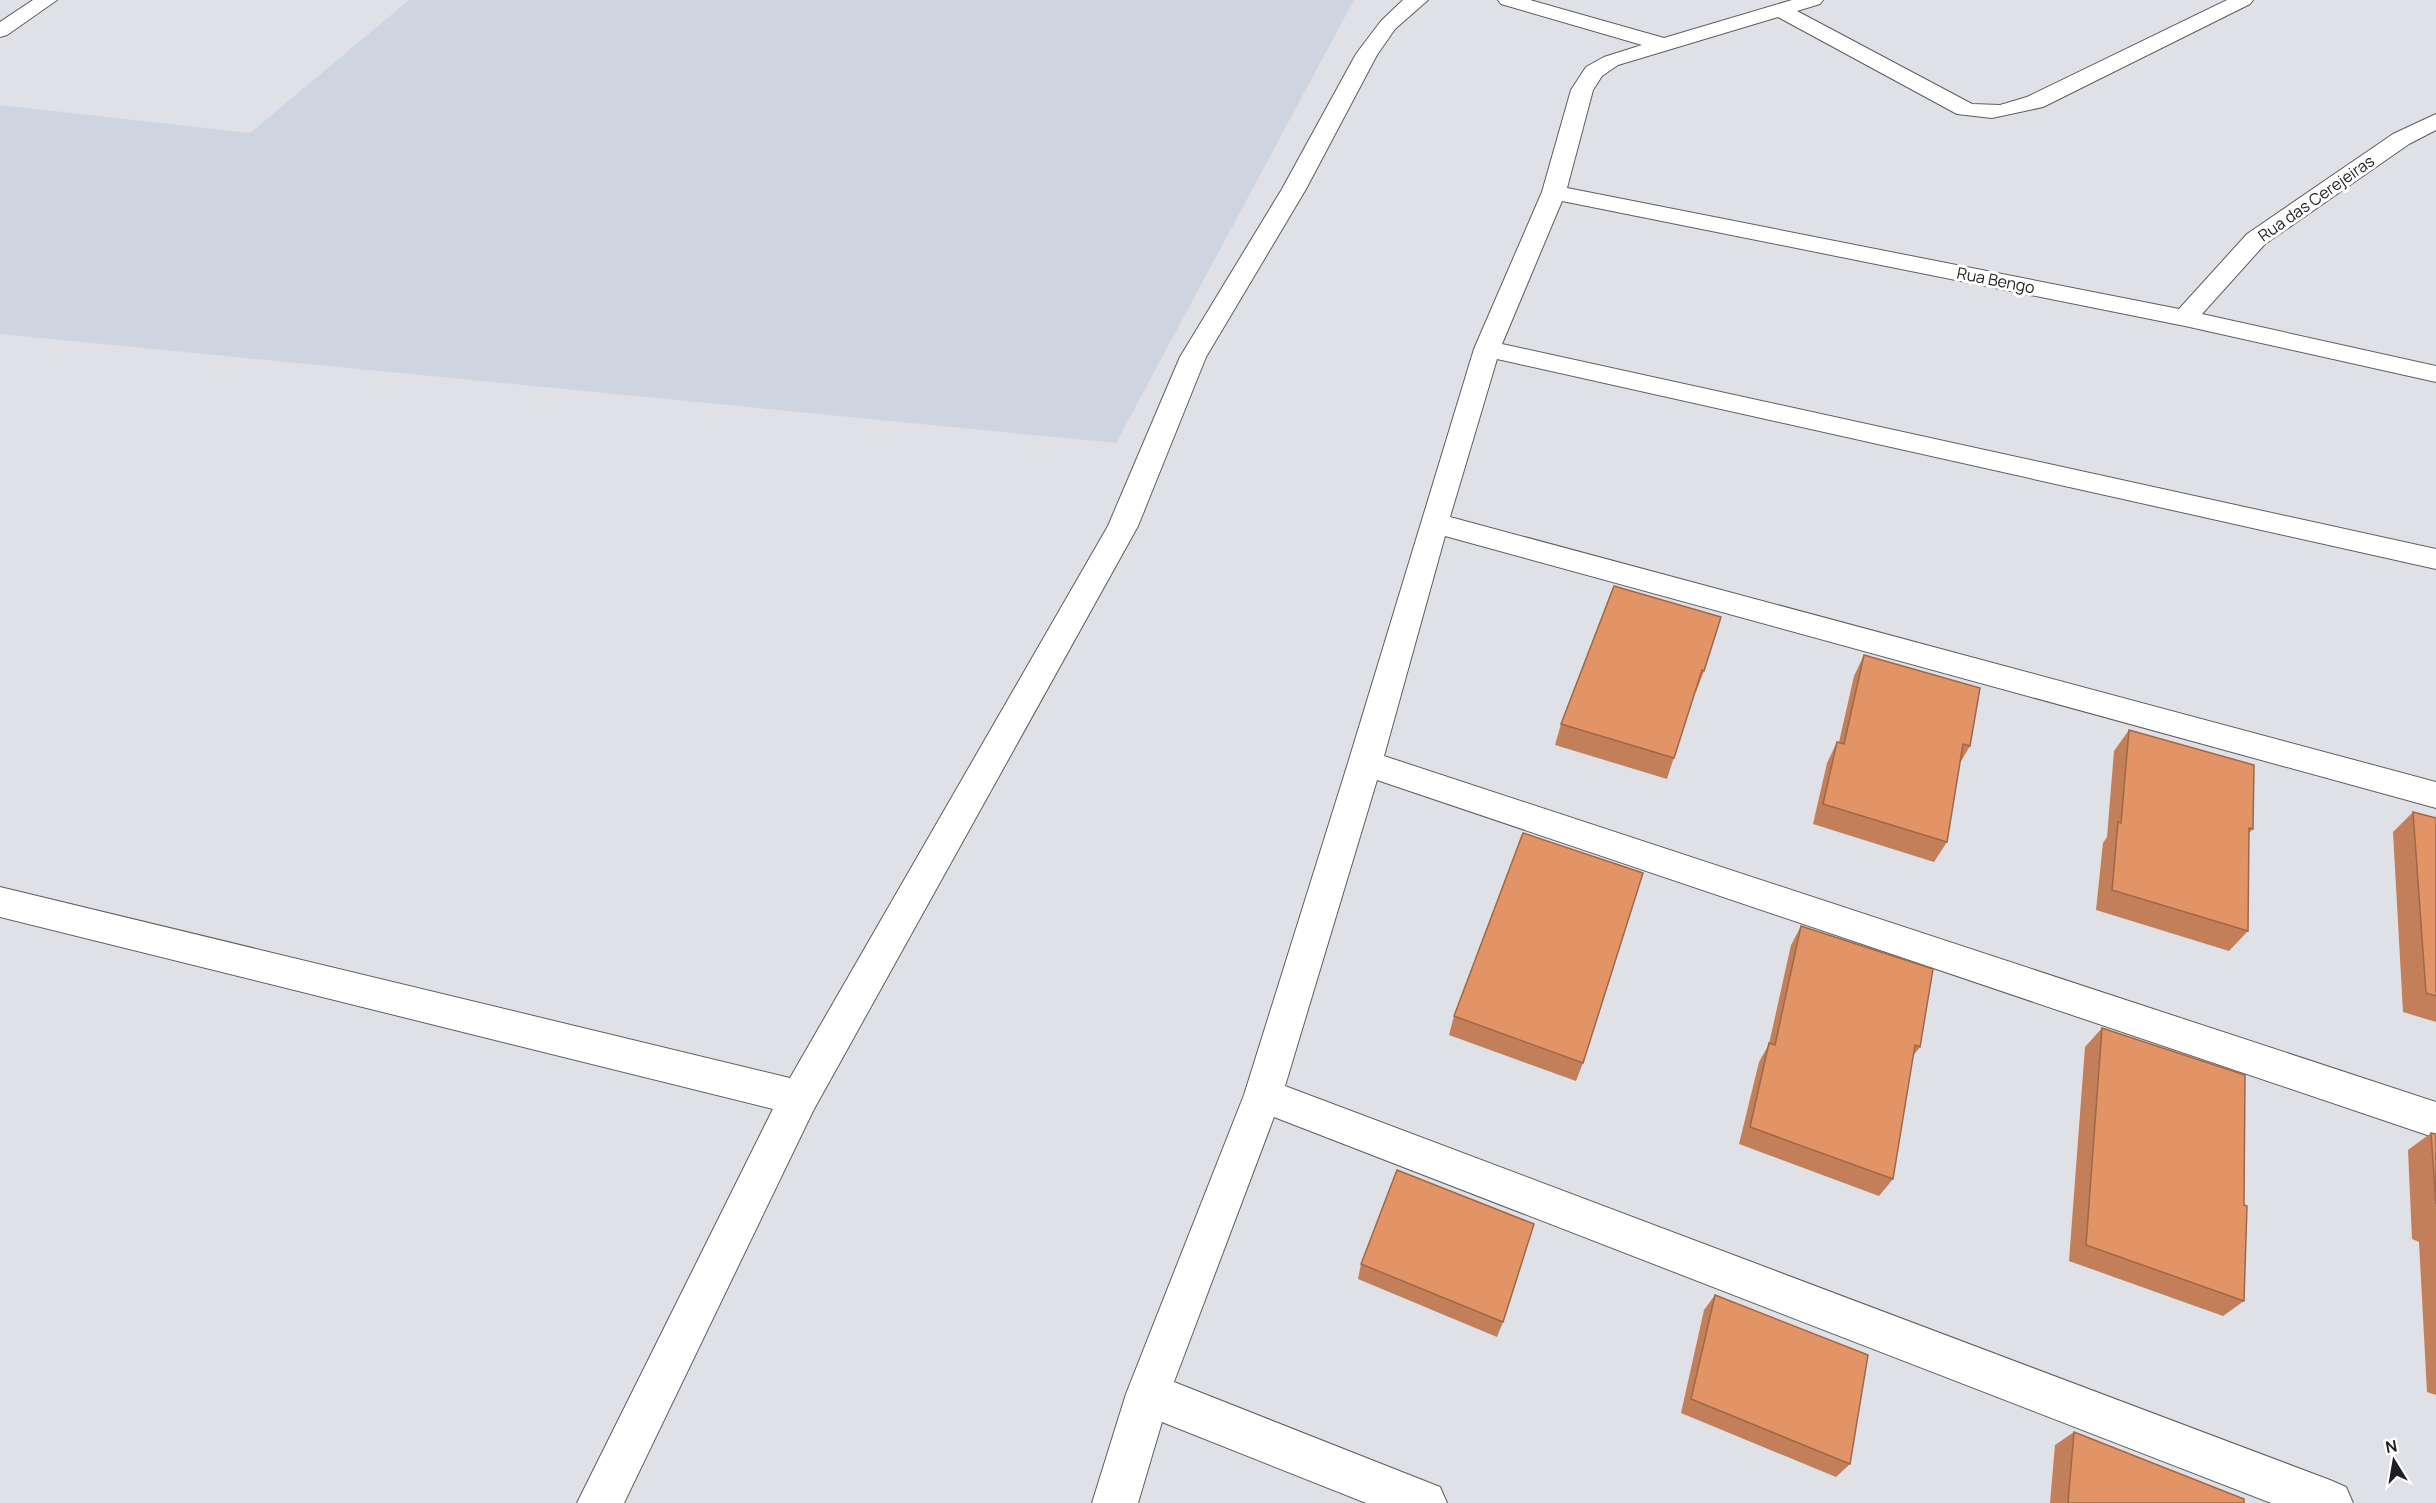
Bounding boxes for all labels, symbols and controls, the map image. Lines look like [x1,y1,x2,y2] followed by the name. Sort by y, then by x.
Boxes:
[2253,150,2379,246] street label: Rua das Cerejeiras
[1955,262,2037,298] street label: Rua Bengo
[2364,1431,2424,1491] north arrow
[2383,1434,2399,1458] text: N

